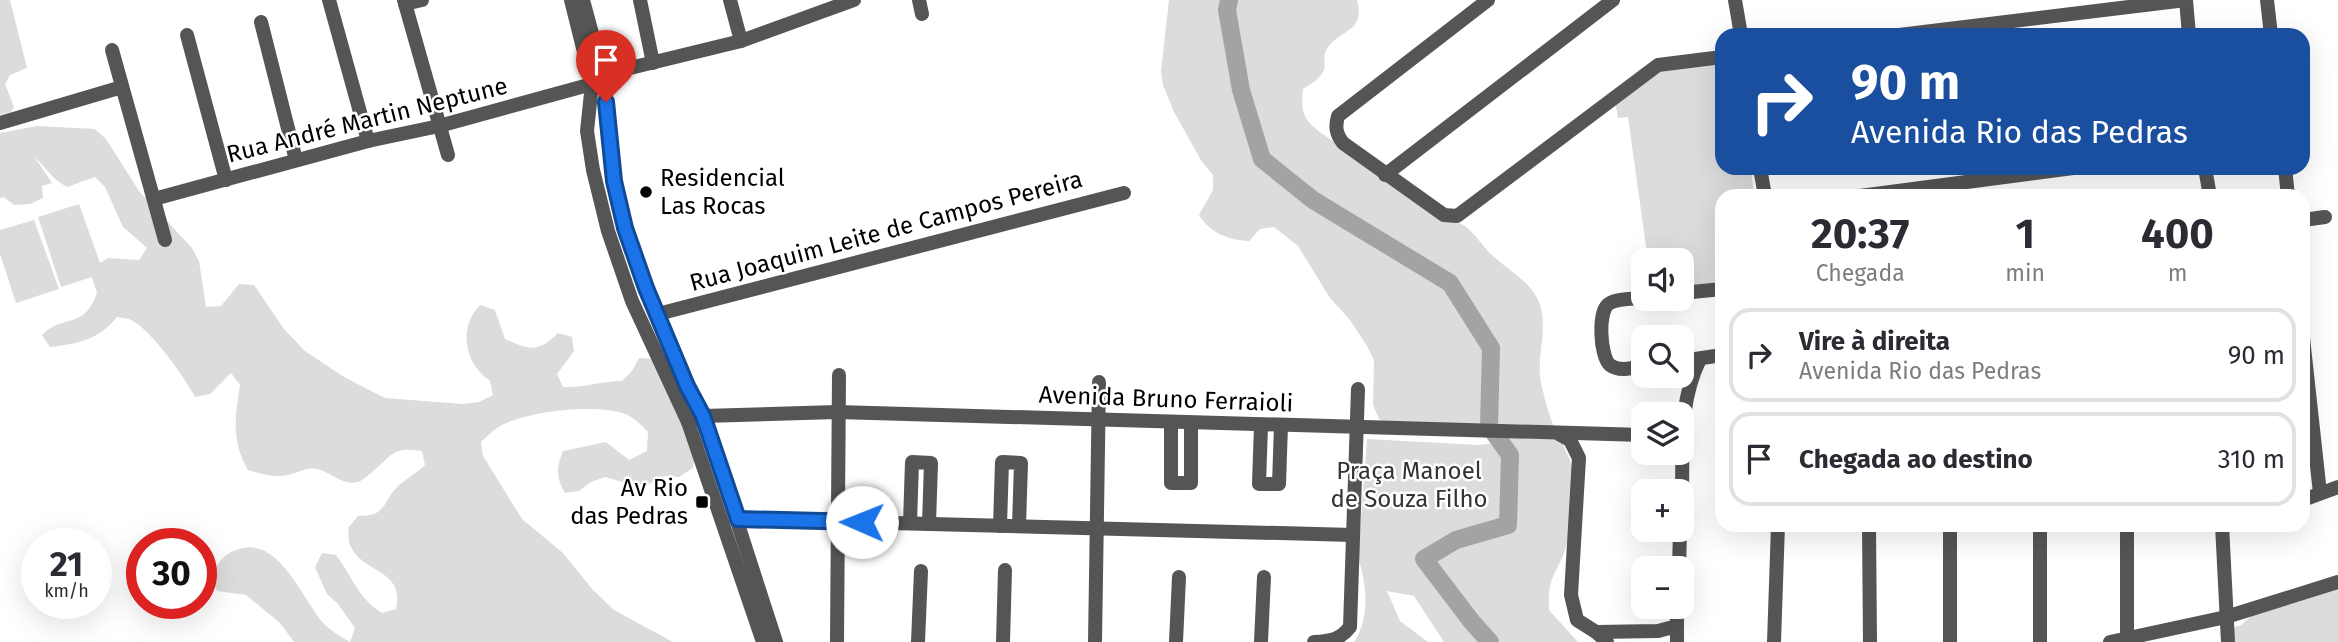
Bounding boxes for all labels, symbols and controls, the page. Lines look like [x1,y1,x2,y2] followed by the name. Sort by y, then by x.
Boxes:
[576,30,636,102] pin
[587,41,625,79] icon: arrive
[1851,53,1960,112] text: 90 m
[1736,56,1827,147] icon: right
[224,72,510,168] street label: Rua André Martin Neptune
[1851,113,2188,151] text: Avenida Rio das Pedras
[660,164,785,220] place label: Residencial Las Rocas
[686,165,1086,297] street label: Rua Joaquim Leite de Campos Pereira
[638,184,654,200] marker: Residencial Las Rocas
[1811,209,1909,259] text: 20:37
[2015,209,2035,259] text: 1
[2141,209,2214,259] text: 400
[1631,248,1694,619] map controls
[1631,248,1694,311] button: sound
[1816,259,1905,287] text: Chegada
[2005,259,2045,287] text: min
[2168,259,2187,287] text: m
[1631,325,1694,388] button: search
[1799,326,1950,357] text: Vire à direita
[1740,336,1778,374] icon: right
[2228,340,2285,371] text: 90 m
[1799,357,2041,385] text: Avenida Rio das Pedras
[1038,381,1294,417] street label: Avenida Bruno Ferraioli
[1631,402,1694,465] button: layers
[1740,440,1778,478] icon: arrive
[1799,444,2033,475] text: Chegada ao destino
[2218,444,2285,475] text: 310 m
[1330,457,1488,513] park label: Praça Manoel de Souza Filho
[570,474,688,530] place label: Av Rio das Pedras
[1631,479,1694,542] button: +
[825,485,899,559] position arrow
[694,494,710,510] marker: Av Rio das Pedras
[126,528,217,619] speed limit sign: 30
[50,543,83,585] text: 21
[1631,556,1694,619] button: −
[44,580,89,602] text: km/h

